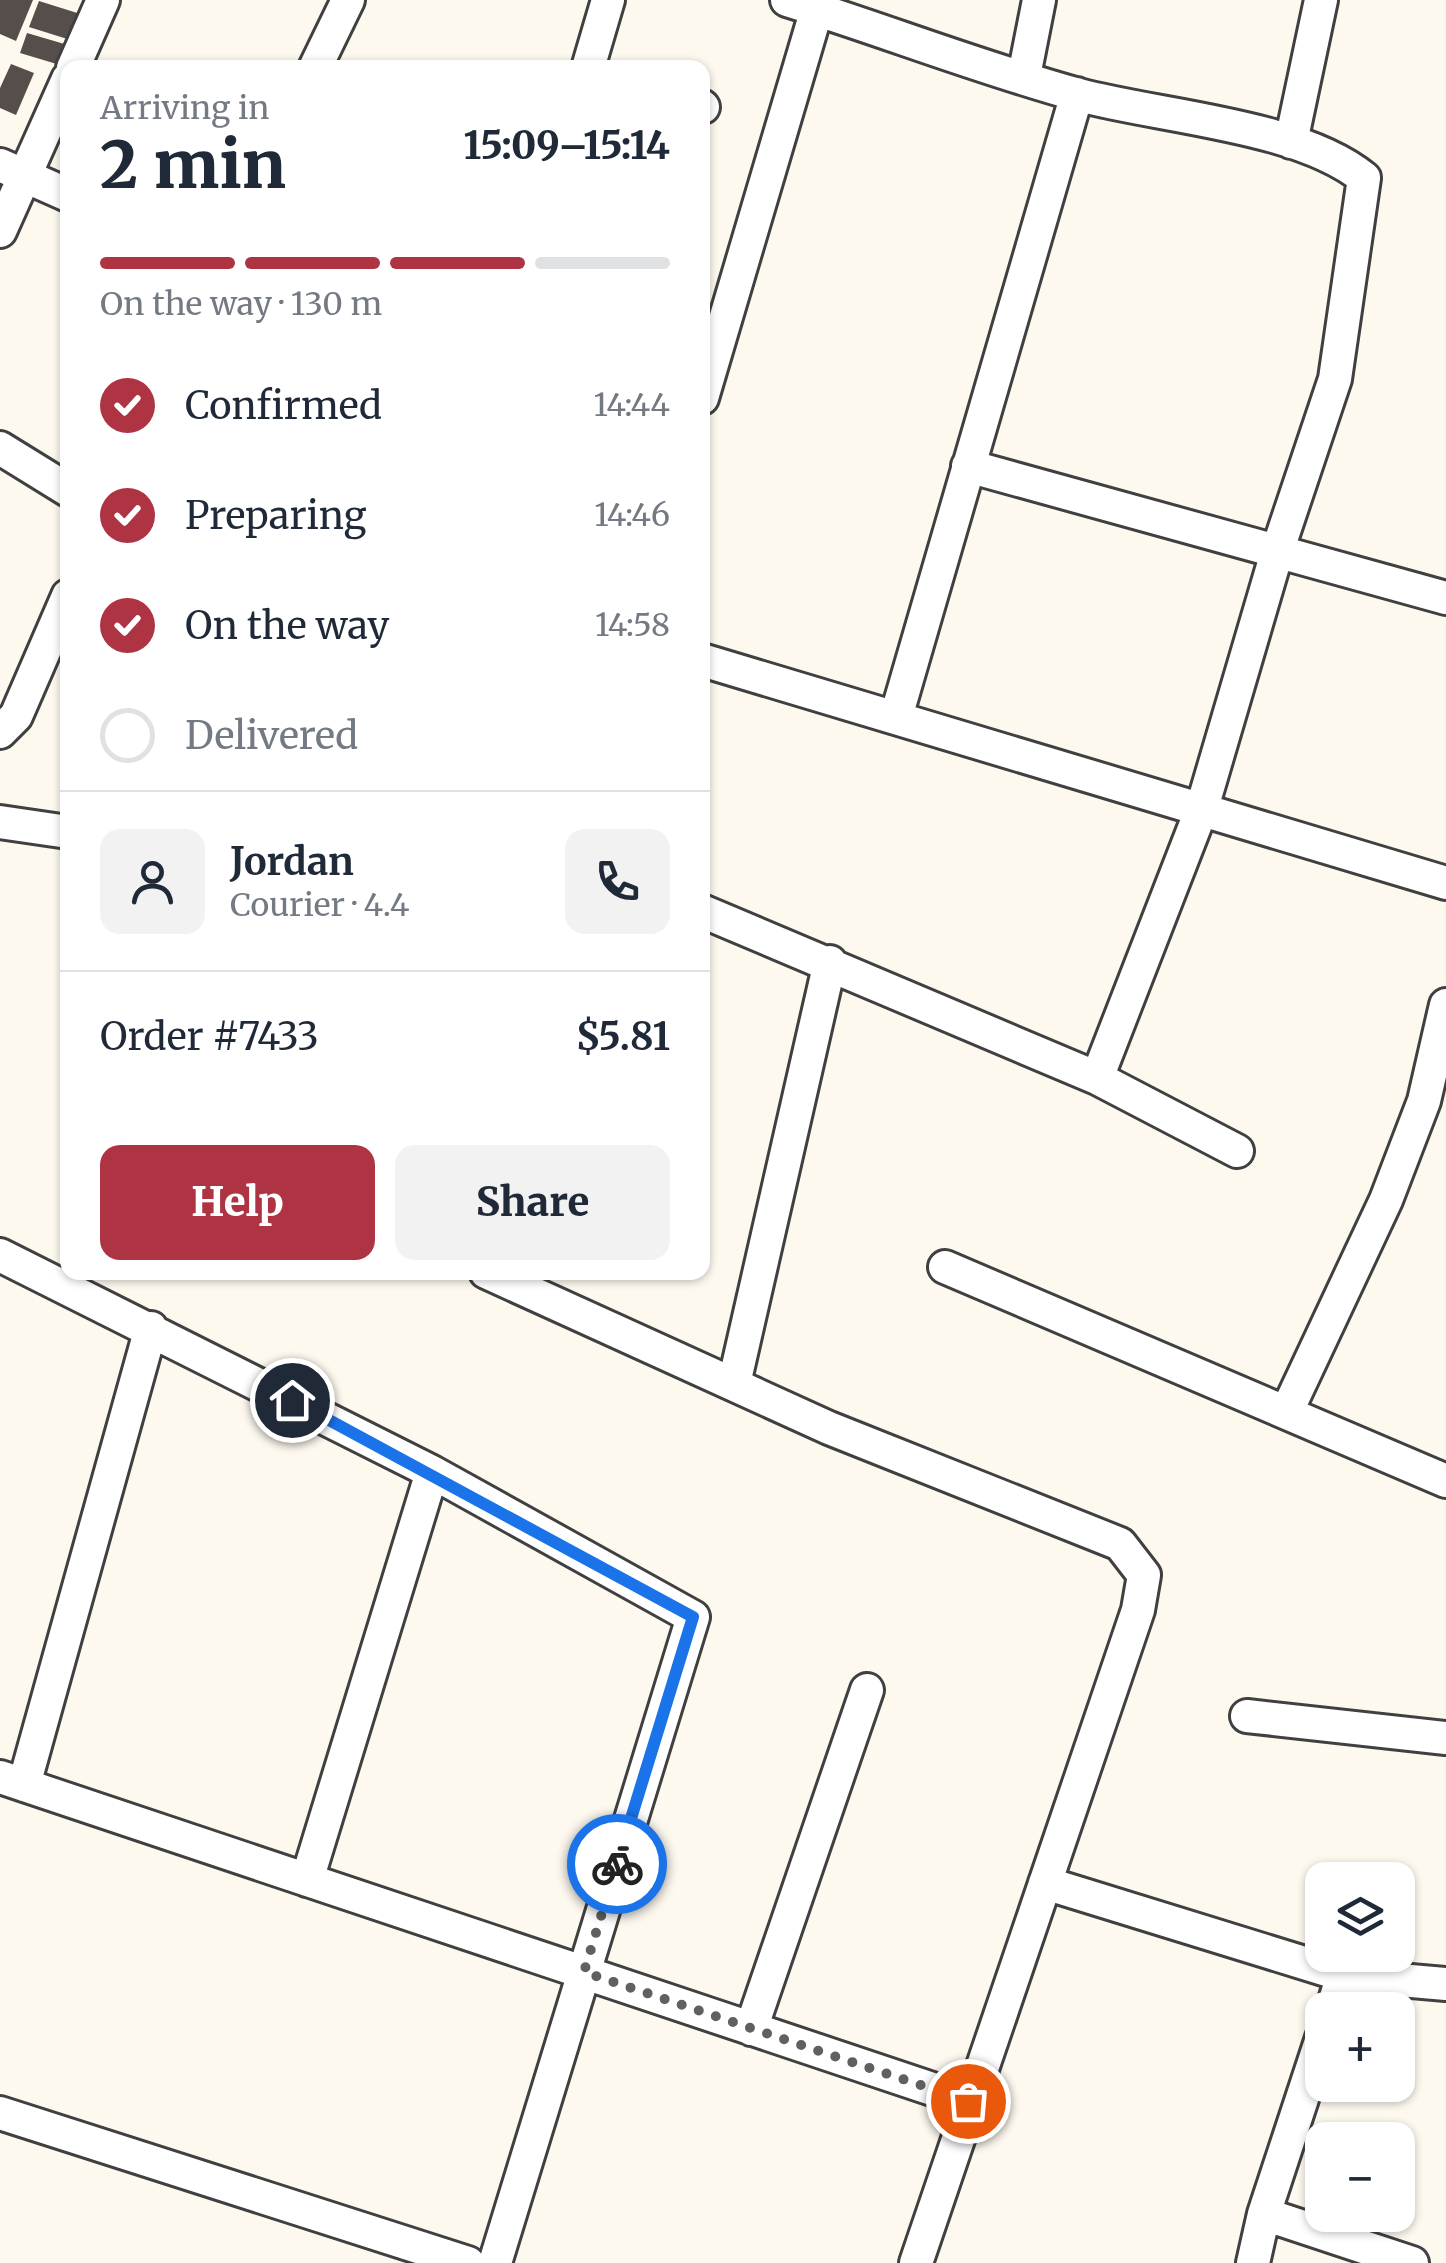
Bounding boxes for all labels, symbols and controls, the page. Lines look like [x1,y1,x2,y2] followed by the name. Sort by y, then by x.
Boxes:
[100,88,269,128] text: Arriving in
[464,122,670,169] text: 15:09–15:14
[100,124,286,206] text: 2 min
[100,284,382,324] text: On the way · 130 m
[100,378,155,433] icon: check
[185,382,382,429] text: Confirmed
[594,385,670,425] text: 14:44
[100,488,155,543] icon: check
[185,492,367,539] text: Preparing
[594,495,670,535] text: 14:46
[100,598,155,653] icon: check
[185,602,389,649] text: On the way
[595,605,670,645] text: 14:58
[185,712,358,759] text: Delivered
[100,829,205,934] button: person
[565,829,670,934] button: phone
[230,838,354,885] text: Jordan
[230,885,410,925] text: Courier · 4.4
[100,1013,319,1060] text: Order #7433
[575,1013,670,1060] text: $5.81
[100,1145,375,1260] button: Help
[395,1145,670,1260] button: Share
[250,1358,335,1443] pin
[265,1373,320,1428] icon: home
[567,1814,667,1914] courier
[590,1837,645,1892] icon: bike
[1305,1862,1415,2232] map controls
[1305,1862,1415,1972] button: layers
[1305,1992,1415,2102] button: +
[926,2059,1011,2144] pin
[941,2074,996,2129] icon: bag
[1305,2122,1415,2232] button: −

